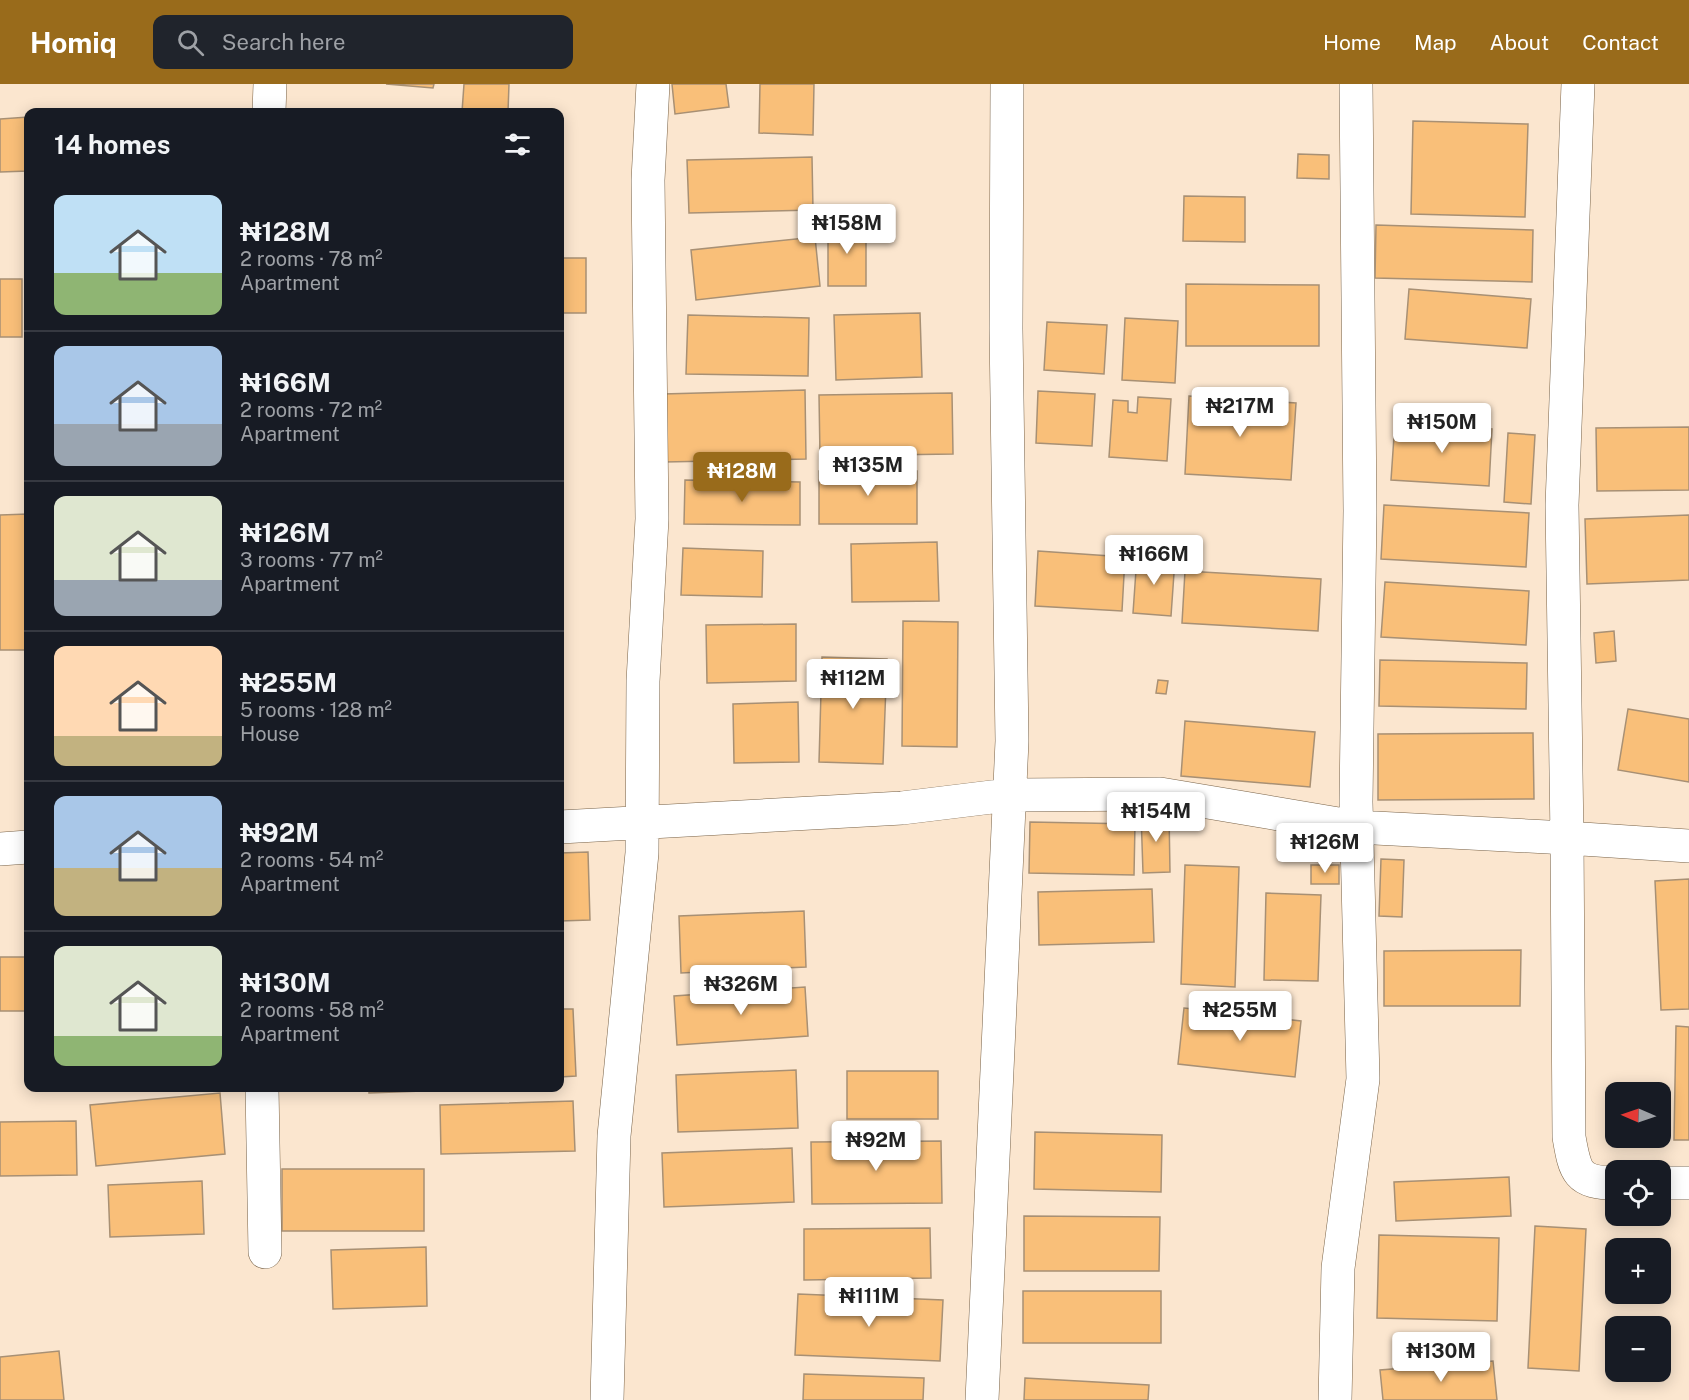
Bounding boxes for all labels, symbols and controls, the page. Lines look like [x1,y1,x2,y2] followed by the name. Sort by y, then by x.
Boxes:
[153,15,573,69] search box
[30,26,117,59] text: Homiq
[174,26,207,59] icon: search
[222,29,345,55] text: Search here
[1323,30,1381,55] text: Home
[1414,30,1457,55] text: Map
[1490,30,1549,55] text: About
[1582,30,1659,55] text: Contact
[501,128,534,161] icon: filters
[54,129,170,160] text: 14 homes
[805,204,889,255] pin: ₦158M
[812,211,882,235] text: ₦158M
[240,216,331,247] text: ₦128M
[102,219,174,291] icon: home
[240,247,383,271] text: 2 rooms · 78 m²
[240,271,340,295] text: Apartment
[240,367,331,398] text: ₦166M
[102,370,174,442] icon: home
[1198,387,1282,438] pin: ₦217M
[1206,394,1274,418] text: ₦217M
[240,398,382,422] text: 2 rooms · 72 m²
[1400,403,1484,454] pin: ₦150M
[1407,410,1477,434] text: ₦150M
[240,422,340,446] text: Apartment
[826,446,910,497] pin: ₦135M
[700,452,784,503] pin: ₦128M
[833,453,903,477] text: ₦135M
[707,459,777,483] text: ₦128M
[240,517,330,548] text: ₦126M
[102,520,174,592] icon: home
[1112,535,1196,586] pin: ₦166M
[1119,542,1189,566] text: ₦166M
[240,548,383,572] text: 3 rooms · 77 m²
[240,572,340,596] text: Apartment
[811,659,895,710] pin: ₦112M
[821,666,885,690] text: ₦112M
[240,667,337,698] text: ₦255M
[102,670,174,742] icon: home
[240,698,392,722] text: 5 rooms · 128 m²
[240,722,300,746] text: House
[1114,792,1198,843] pin: ₦154M
[1121,799,1191,823] text: ₦154M
[240,817,319,848] text: ₦92M
[102,820,174,892] icon: home
[1283,823,1367,874] pin: ₦126M
[1290,830,1360,854] text: ₦126M
[240,848,383,872] text: 2 rooms · 54 m²
[240,872,340,896] text: Apartment
[699,965,783,1016] pin: ₦326M
[240,967,331,998] text: ₦130M
[102,970,174,1042] icon: home
[704,972,778,996] text: ₦326M
[1198,991,1282,1042] pin: ₦255M
[240,998,384,1022] text: 2 rooms · 58 m²
[1203,998,1277,1022] text: ₦255M
[240,1022,340,1046] text: Apartment
[1605,1082,1671,1148] north arrow
[1605,1082,1671,1382] map controls
[840,1121,912,1172] pin: ₦92M
[846,1128,906,1152] text: ₦92M
[1605,1160,1671,1226] button: locate
[1605,1238,1671,1304] button: +
[827,1277,911,1328] pin: ₦111M
[839,1284,899,1308] text: ₦111M
[1605,1316,1671,1382] button: −
[1399,1332,1483,1383] pin: ₦130M
[1406,1339,1476,1363] text: ₦130M

